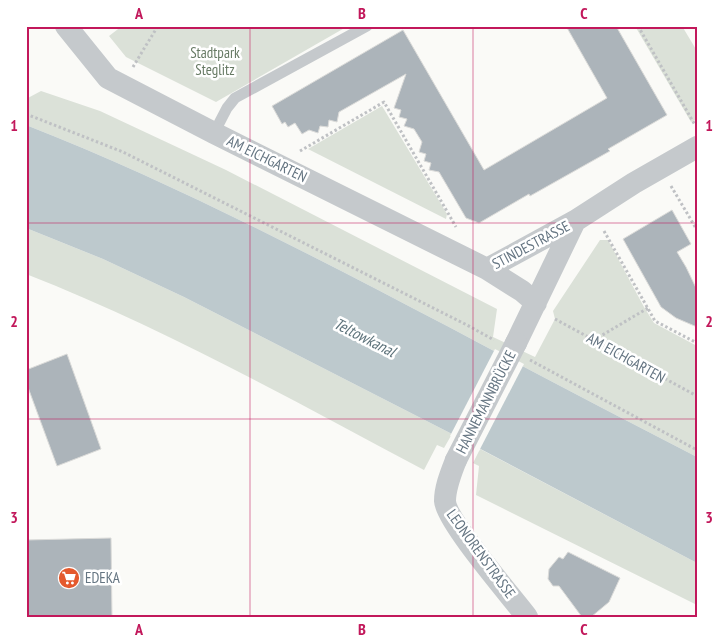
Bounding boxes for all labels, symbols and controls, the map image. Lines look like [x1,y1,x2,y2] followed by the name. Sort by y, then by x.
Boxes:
[134,3,144,23] text: A
[358,3,366,23] text: B
[580,3,588,23] text: C
[190,43,240,79] park label: Stadtpark Steglitz
[10,115,18,135] text: 1
[705,115,713,135] text: 1
[224,131,310,186] street label: AM EICHGARTEN
[489,216,573,273] street label: STINDESTRASSE
[10,311,18,331] text: 2
[705,311,713,331] text: 2
[331,313,400,361] water label: Teltowkanal
[584,328,669,387] street label: AM EICHGARTEN
[451,347,520,457] street label: HANNEMANNBRÜCKE
[443,506,520,602] street label: LEONORENSTRASSE
[10,507,18,527] text: 3
[705,507,713,527] text: 3
[57,566,81,590] supermarket icon: EDEKA
[85,568,121,587] place label: EDEKA
[134,619,144,639] text: A
[358,619,366,639] text: B
[580,619,588,639] text: C

